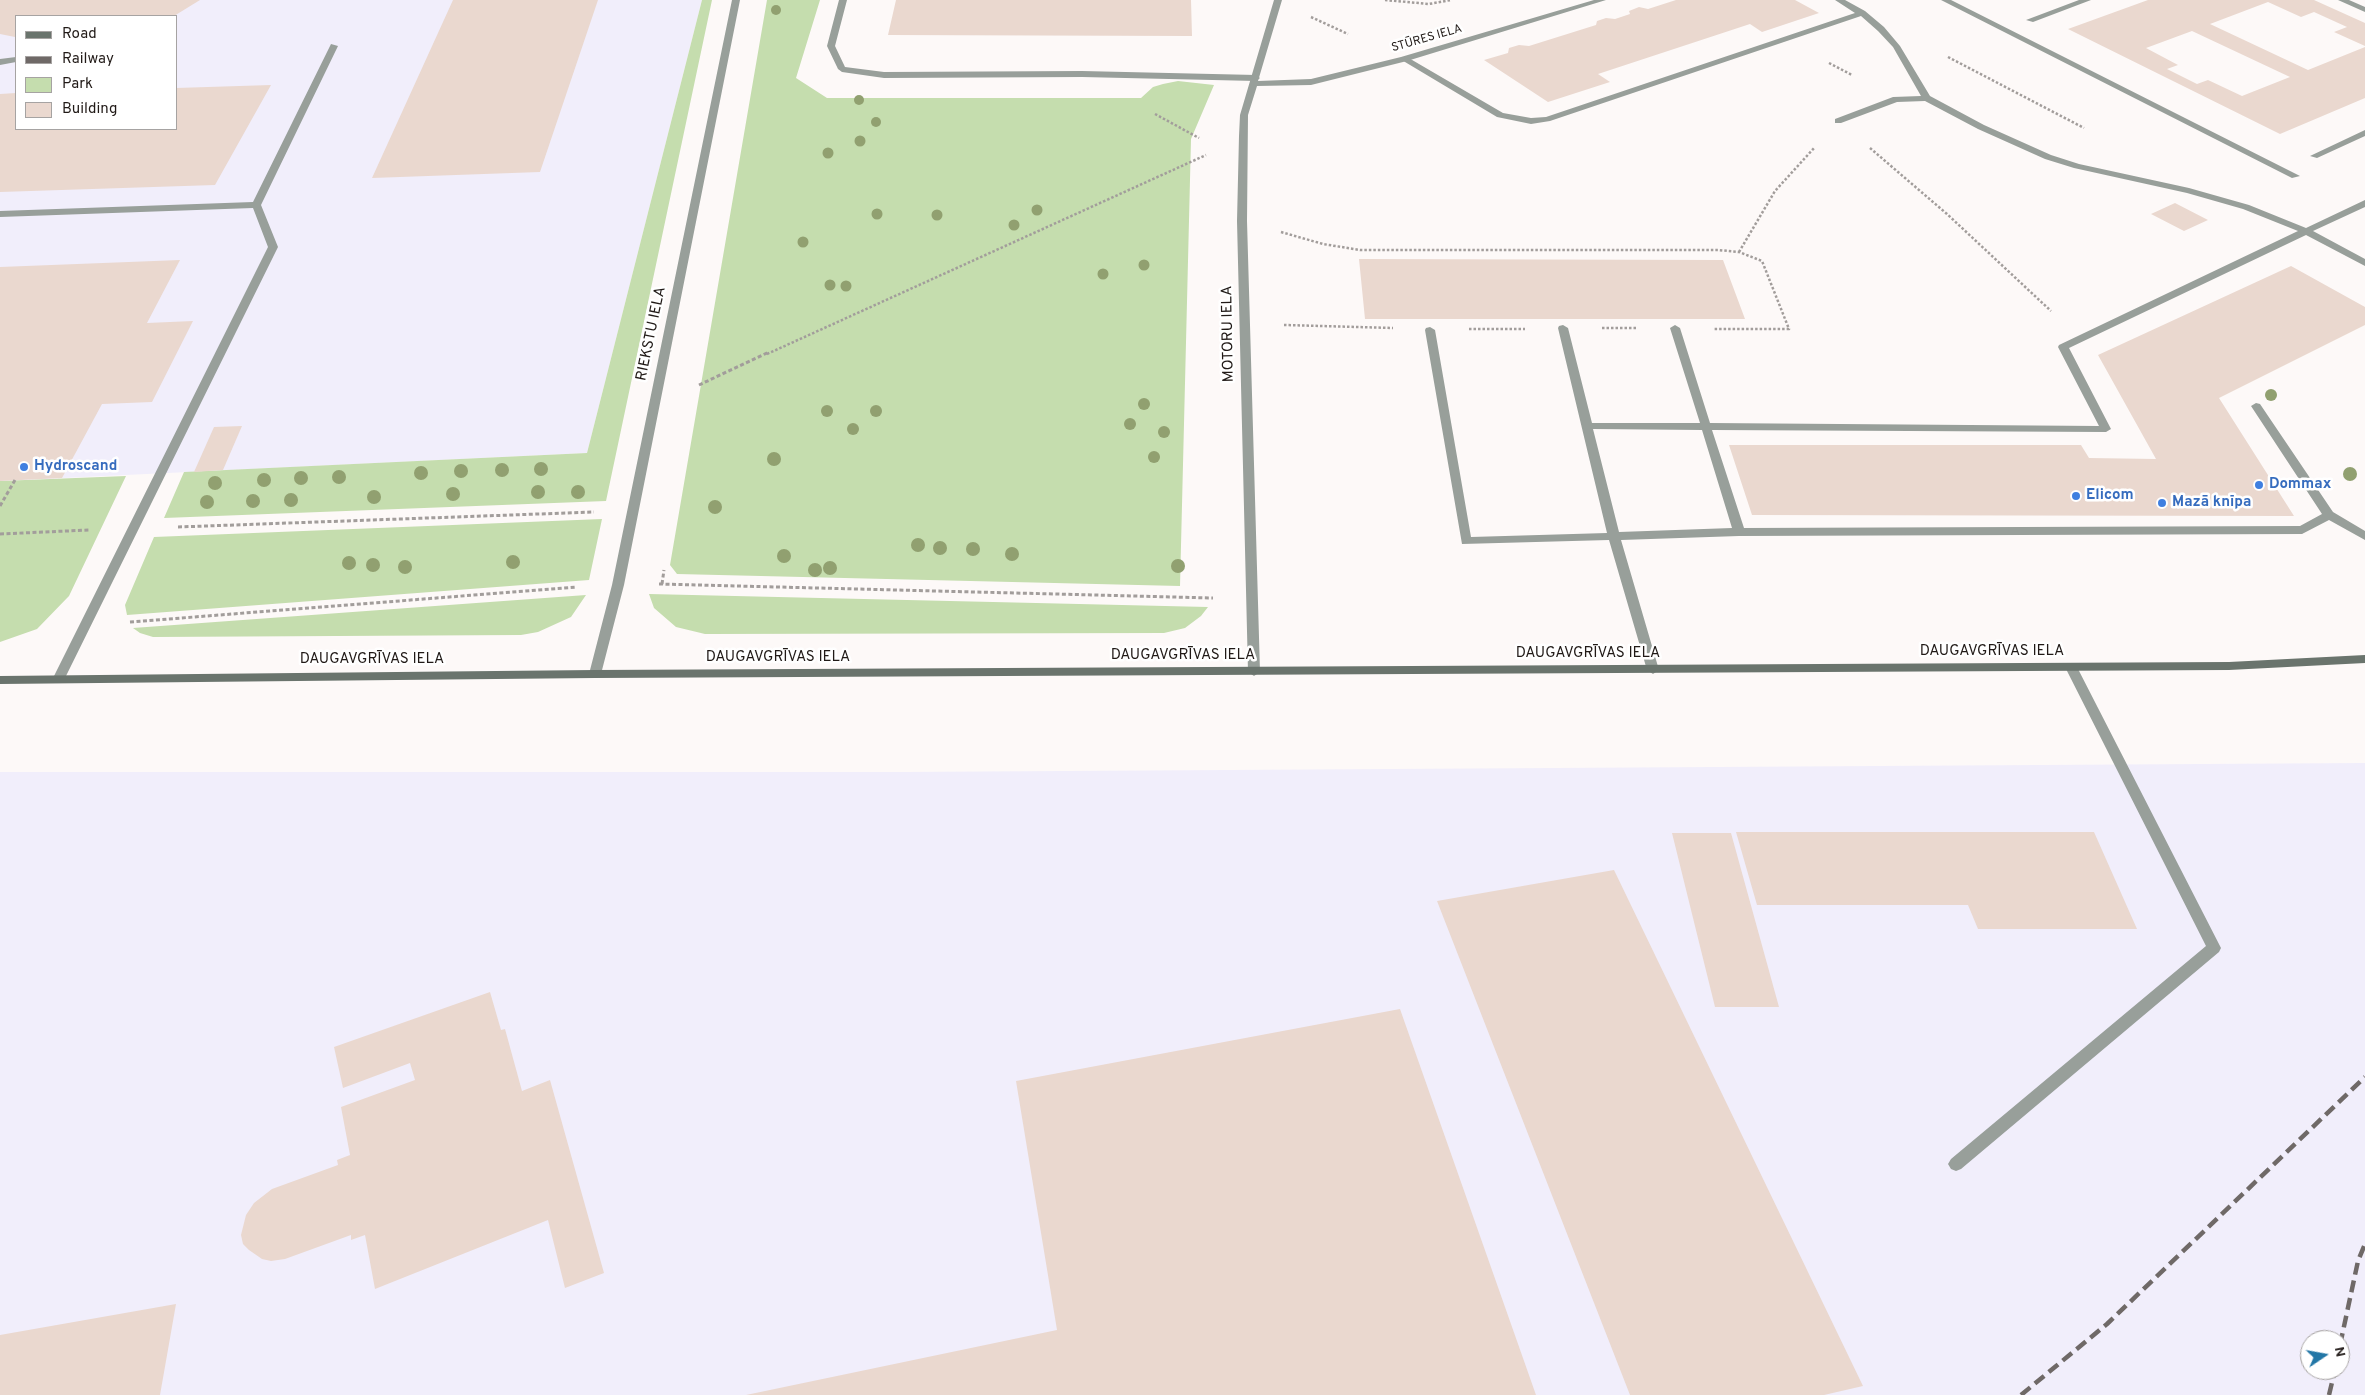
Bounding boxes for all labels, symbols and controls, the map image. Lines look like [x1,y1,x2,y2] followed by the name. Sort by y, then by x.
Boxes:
[15,15,178,130] legend
[1390,22,1464,56] street label: STŪRES IELA
[62,25,97,44] text: Road
[62,50,114,69] text: Railway
[62,75,93,94] text: Park
[62,100,117,119] text: Building
[633,285,671,383] street label: RIEKSTU IELA
[1219,285,1239,383] street label: MOTORU IELA
[34,458,117,476] place label: Hydroscand
[18,461,30,473] marker: Hydroscand
[2269,476,2331,494] place label: Dommax
[2253,479,2265,491] marker: Dommax
[2086,487,2134,505] place label: Elicom
[2070,490,2082,502] marker: Elicom
[2172,494,2251,512] place label: Mazā knīpa
[2156,497,2168,509] marker: Mazā knīpa
[1920,643,2064,661] street label: DAUGAVGRĪVAS IELA
[1516,645,1660,663] street label: DAUGAVGRĪVAS IELA
[1111,647,1255,665] street label: DAUGAVGRĪVAS IELA
[706,649,850,667] street label: DAUGAVGRĪVAS IELA
[300,651,444,669] street label: DAUGAVGRĪVAS IELA
[2300,1330,2350,1380] north arrow
[2330,1345,2349,1359] text: N

